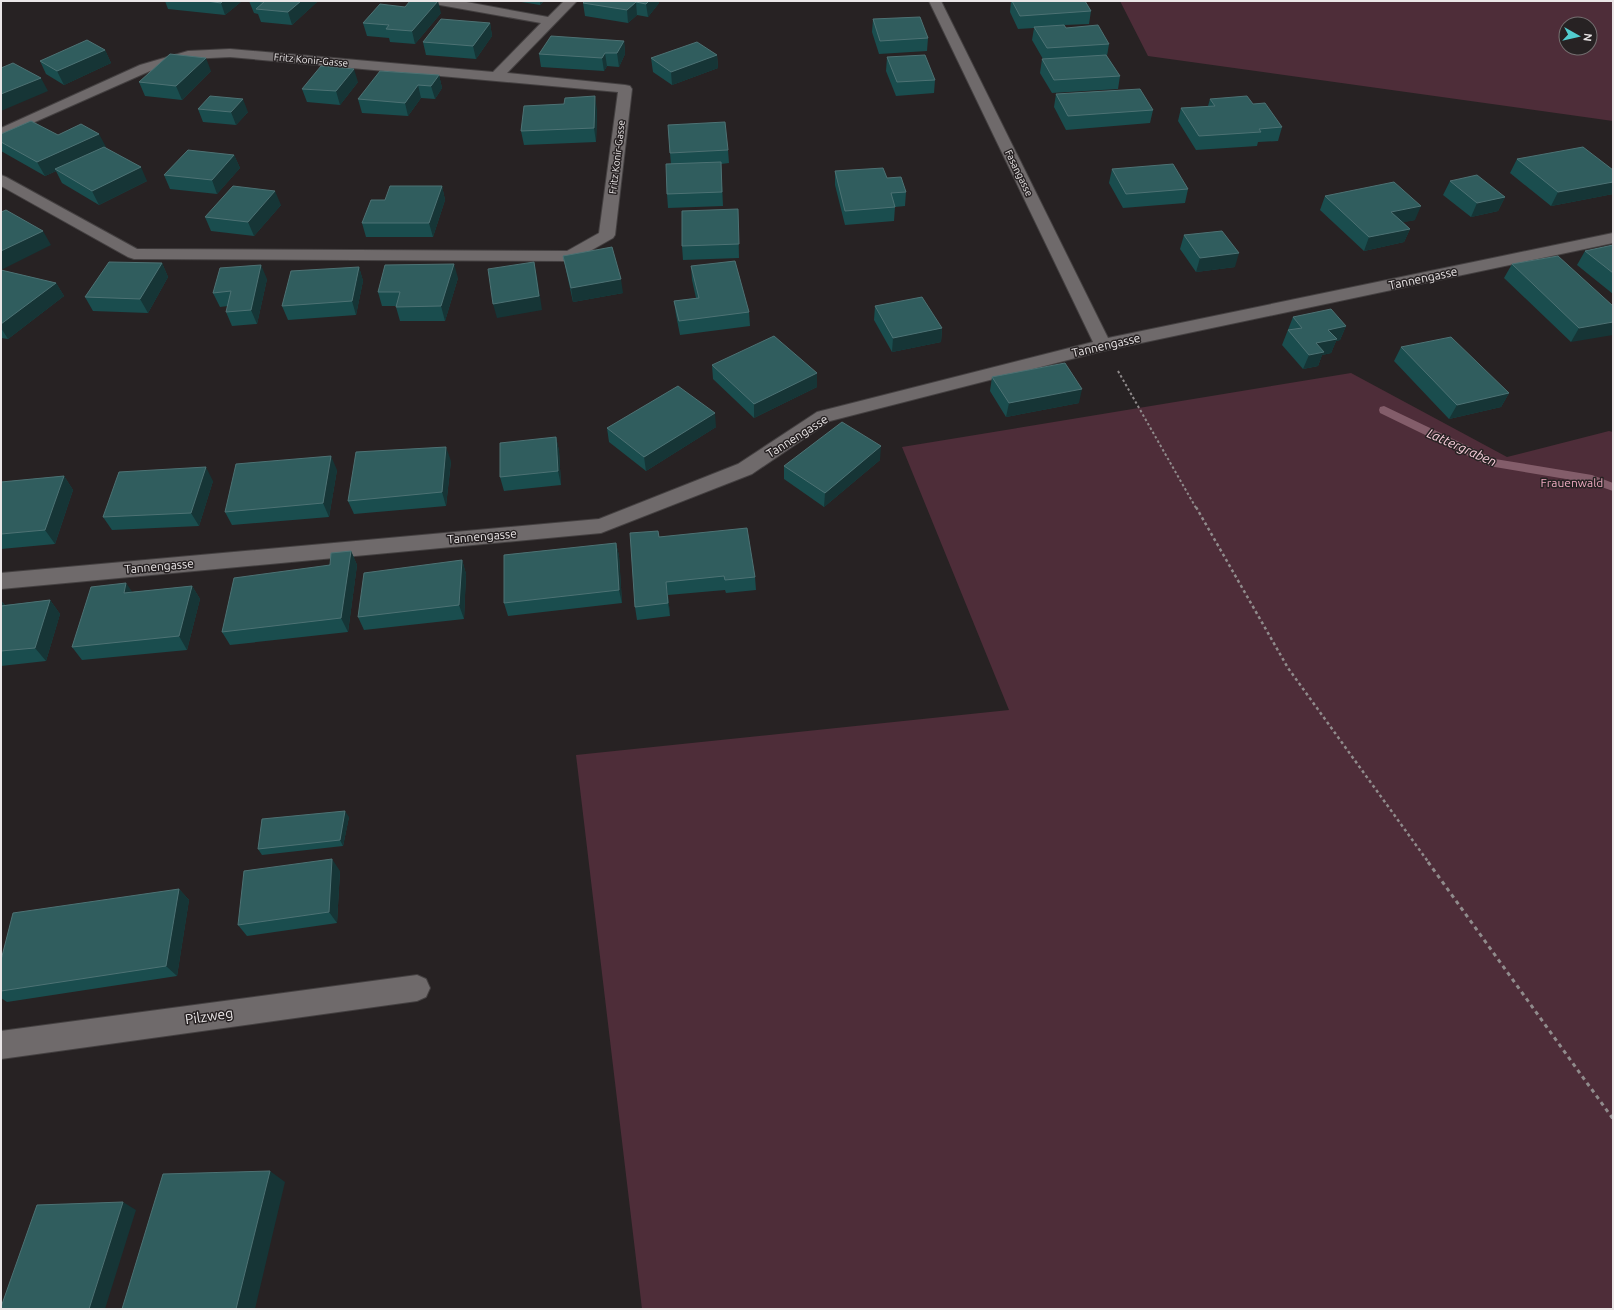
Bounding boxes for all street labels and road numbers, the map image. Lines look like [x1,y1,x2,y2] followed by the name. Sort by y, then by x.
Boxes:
[273,51,349,69] street label: Fritz Konir-Gasse
[607,119,627,195] street label: Fritz Konir-Gasse
[1003,148,1035,198] street label: Fasangasse
[1388,264,1458,292] street label: Tannengasse
[1071,331,1141,359] street label: Tannengasse
[764,412,830,460] street label: Tannengasse
[447,526,517,546] street label: Tannengasse
[124,556,194,576] street label: Tannengasse
[184,1005,234,1027] street label: Pilzweg

